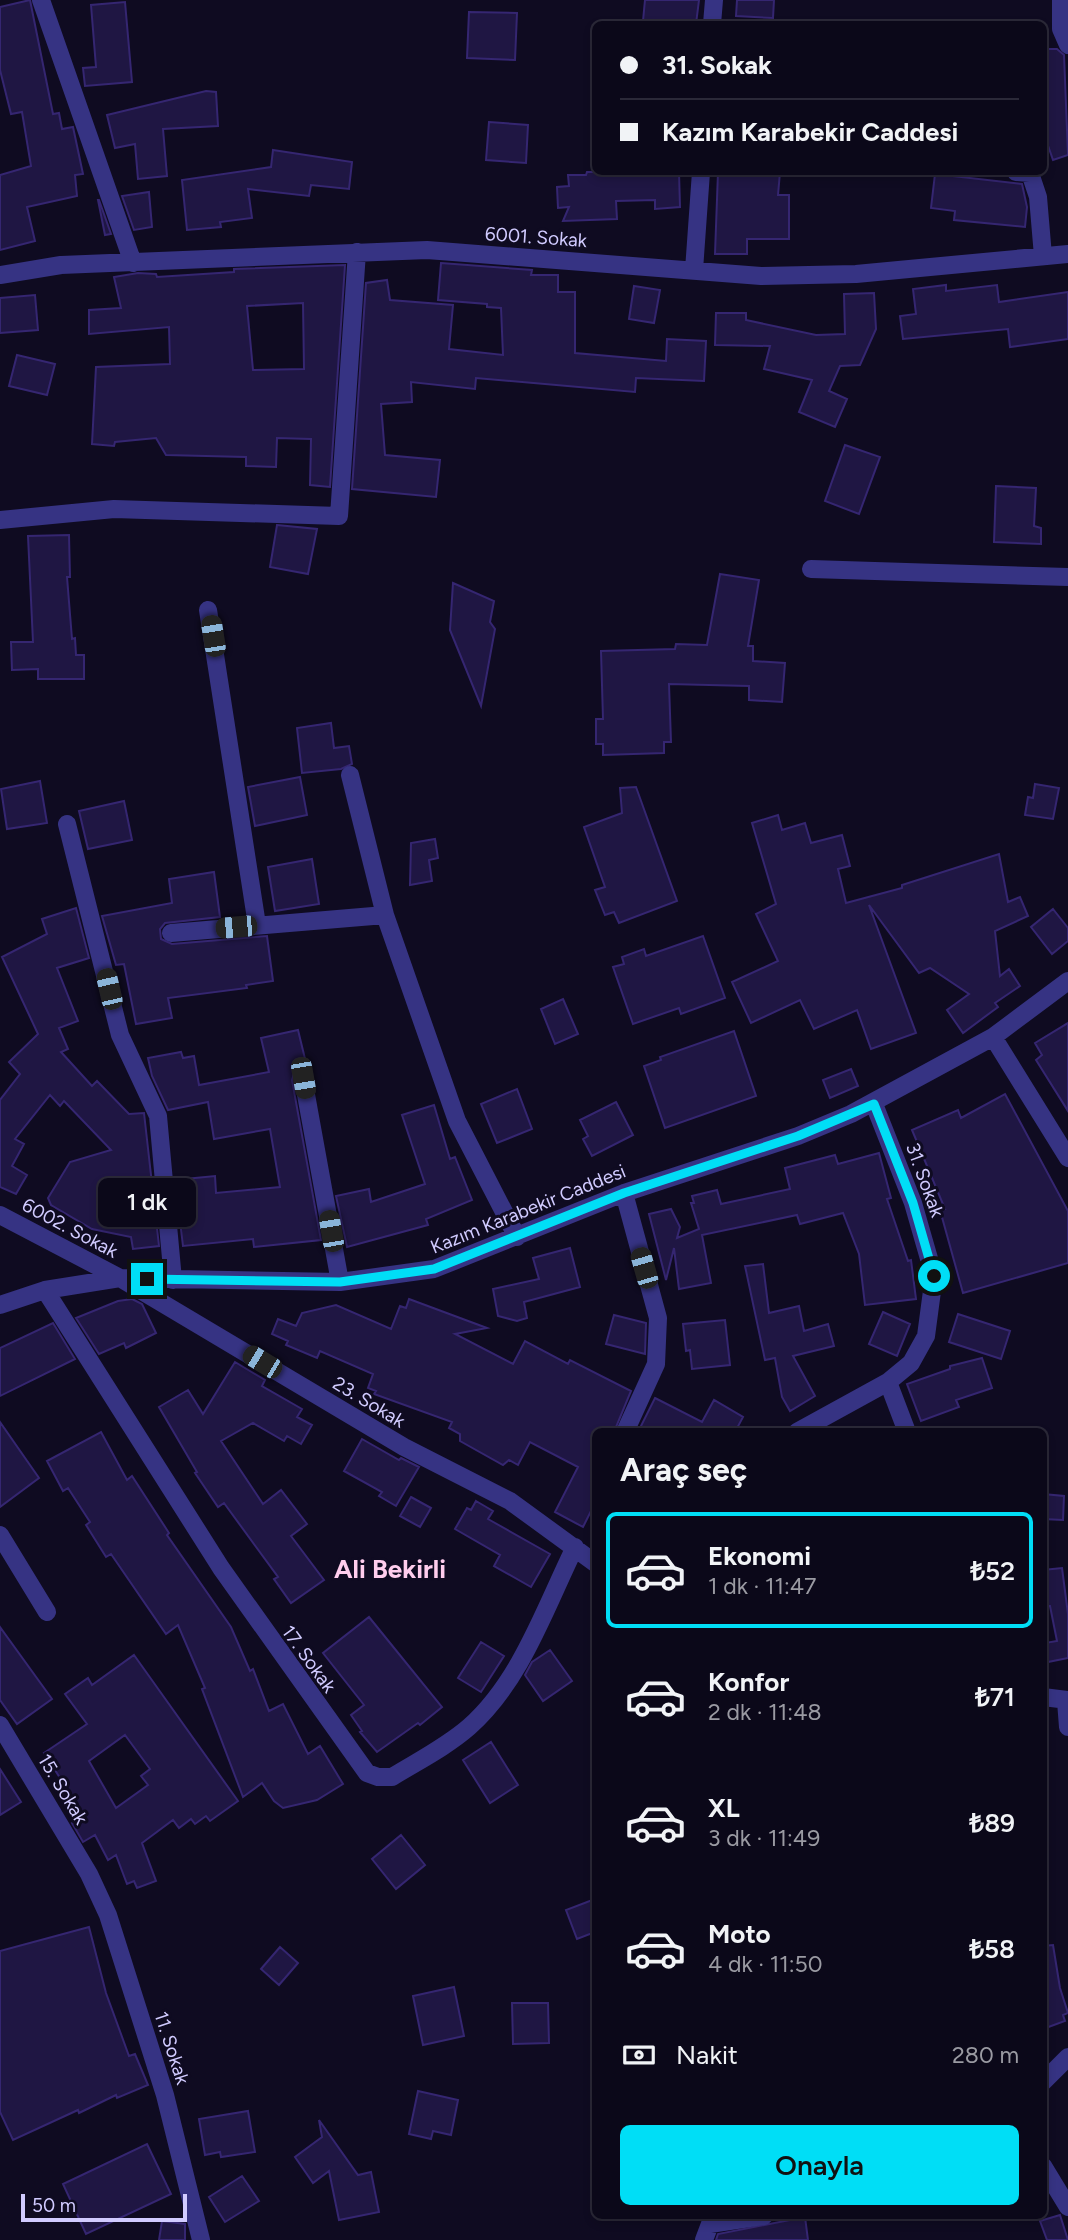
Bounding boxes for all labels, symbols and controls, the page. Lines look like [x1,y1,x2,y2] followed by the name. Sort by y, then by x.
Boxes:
[662,49,772,81] text: 31. Sokak
[662,116,958,148] text: Kazım Karabekir Caddesi
[484,222,589,252] street label: 6001. Sokak
[200,614,227,658] car
[215,915,258,939] car
[95,966,124,1012] car
[290,1055,317,1101] car
[901,1140,949,1221] street label: 31. Sokak
[427,1159,629,1259] street label: Kazım Karabekir Caddesi
[98,1178,196,1226] callout: 1 dk
[127,1188,167,1216] text: 1 dk
[18,1193,122,1263] street label: 6002. Sokak
[318,1208,345,1254] car
[629,1245,660,1291] car
[918,1260,950,1292] route start
[131,1263,163,1295] route end
[239,1342,286,1382] car
[329,1371,410,1433] street label: 23. Sokak
[620,1451,747,1489] text: Araç seç
[624,1539,687,1602] icon: car
[708,1540,811,1572] text: Ekonomi
[334,1553,446,1585] district label: Ali Bekirli
[970,1555,1015,1587] text: ₺52
[708,1572,816,1600] text: 1 dk · 11:47
[277,1621,341,1698] street label: 17. Sokak
[624,1665,687,1728] icon: car
[708,1666,789,1698] text: Konfor
[975,1681,1015,1713] text: ₺71
[708,1698,822,1726] text: 2 dk · 11:48
[33,1750,93,1829] street label: 15. Sokak
[624,1791,687,1854] icon: car
[708,1792,740,1824] text: XL
[969,1807,1015,1839] text: ₺89
[708,1824,820,1852] text: 3 dk · 11:49
[624,1917,687,1980] icon: car
[708,1918,771,1950] text: Moto
[969,1933,1015,1965] text: ₺58
[708,1950,823,1978] text: 4 dk · 11:50
[149,2009,195,2088] street label: 11. Sokak
[620,2036,658,2074] icon: cash
[676,2039,738,2071] text: Nakit
[952,2041,1019,2069] text: 280 m
[620,2125,1019,2205] button: Onayla
[21,2191,187,2223] scale bar
[32,2194,76,2217] text: 50 m

